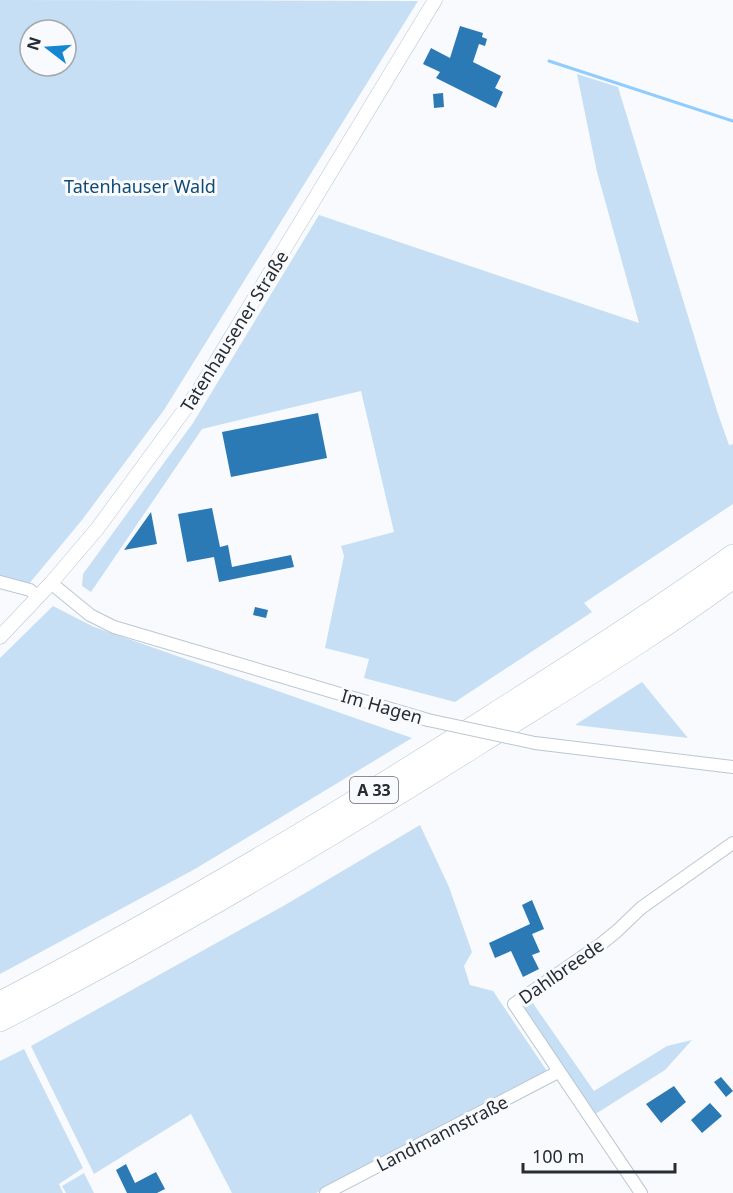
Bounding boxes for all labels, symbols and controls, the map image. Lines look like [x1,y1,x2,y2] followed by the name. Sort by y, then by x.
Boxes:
[18,18,78,78] north arrow
[21,34,46,53] text: N
[64,174,216,198] park label: Tatenhauser Wald
[175,246,293,416] street label: Tatenhausener Straße
[339,683,425,729] street label: Im Hagen
[350,777,398,803] road number: A 33
[514,933,608,1009] street label: Dahlbreede
[372,1089,512,1177] street label: Landmannstraße
[523,1136,674,1174] scale bar
[532,1144,584,1168] text: 100 m

